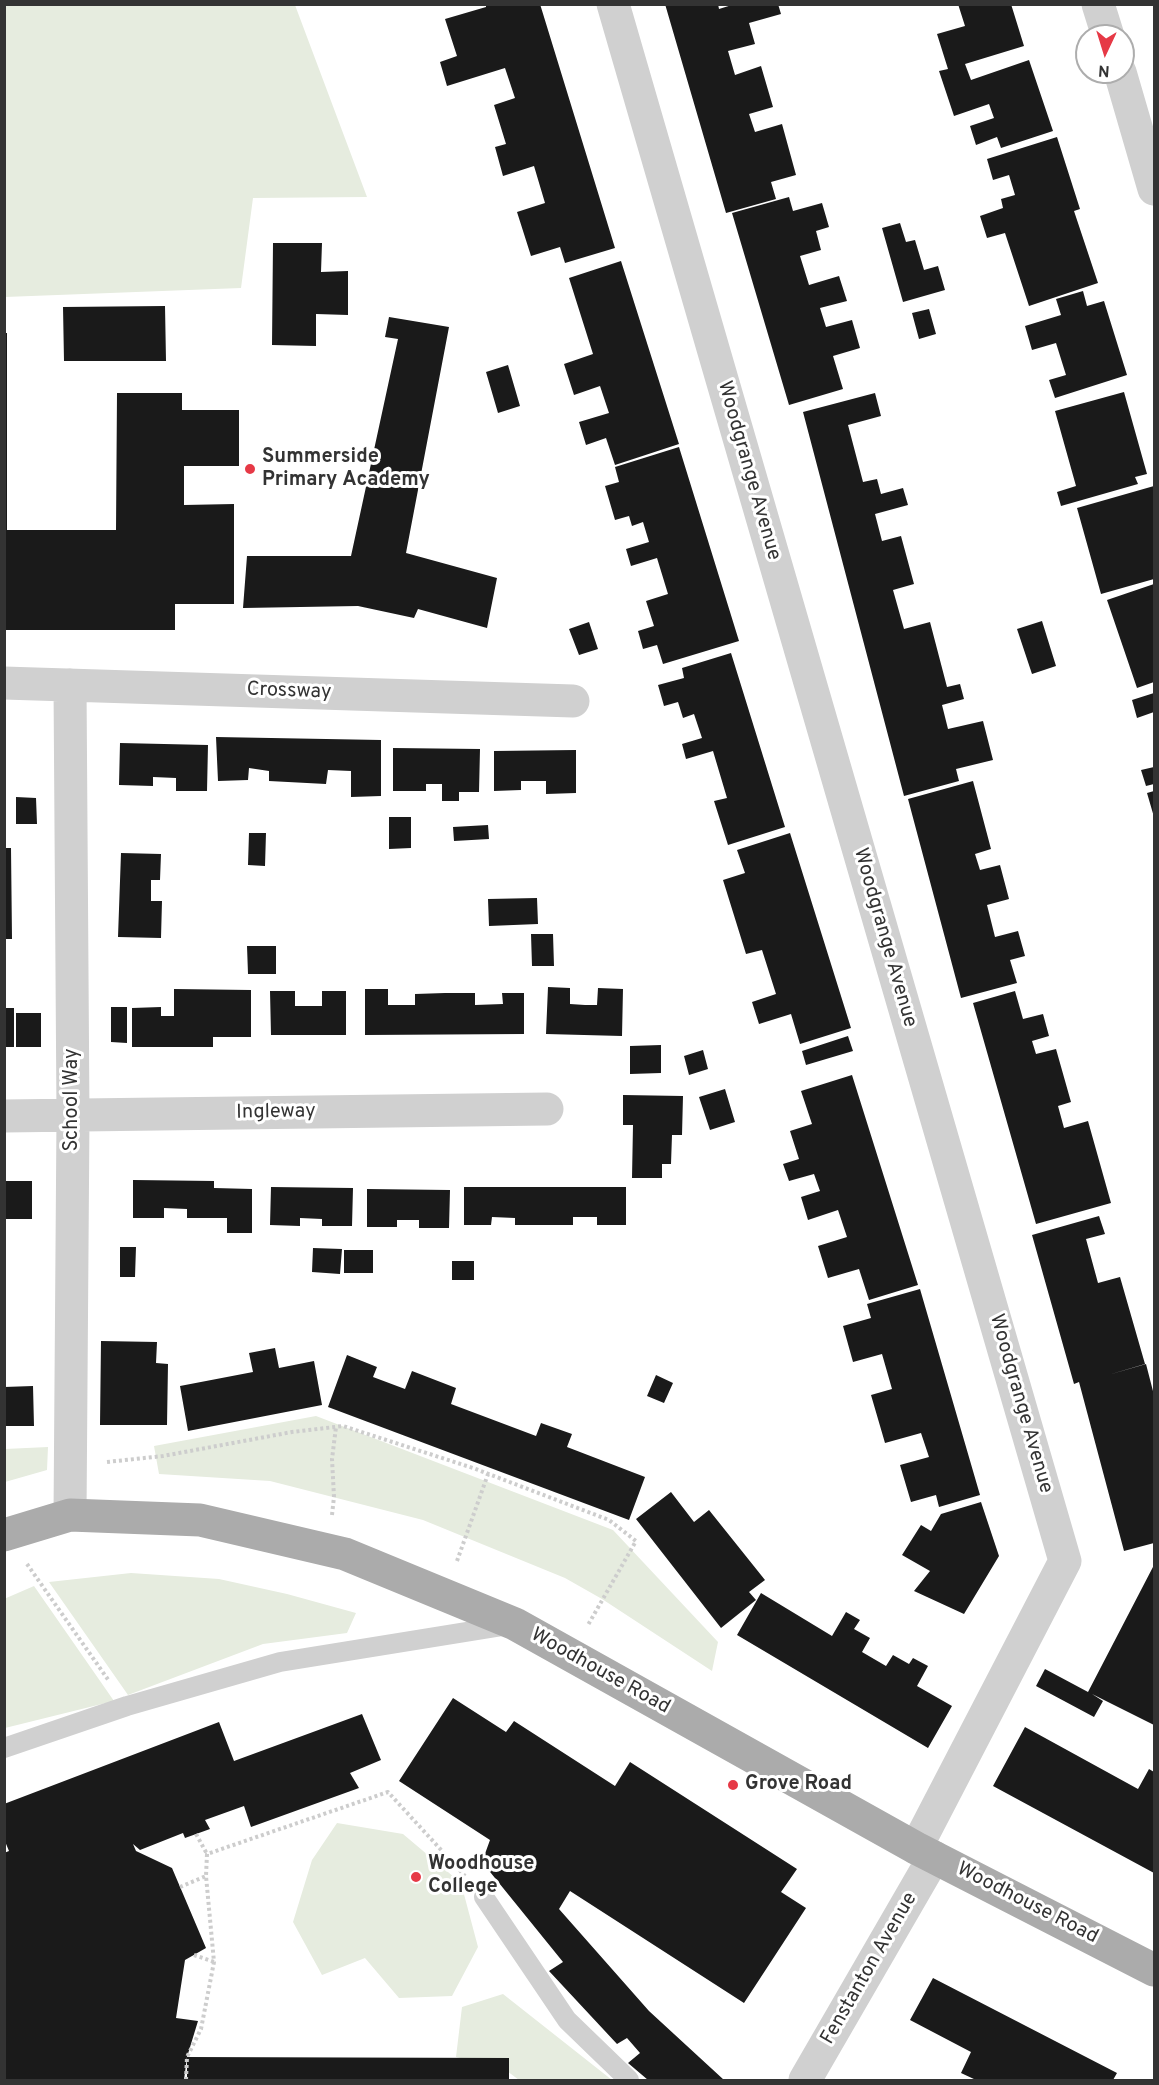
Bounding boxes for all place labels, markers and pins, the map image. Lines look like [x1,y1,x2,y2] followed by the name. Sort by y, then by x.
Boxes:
[262,446,430,493] place label: Summerside Primary Academy
[243,462,257,476] marker: Summerside Primary Academy
[745,1773,852,1797] place label: Grove Road
[726,1778,740,1792] marker: Grove Road
[428,1853,534,1900] place label: Woodhouse College
[409,1870,423,1884] marker: Woodhouse College

